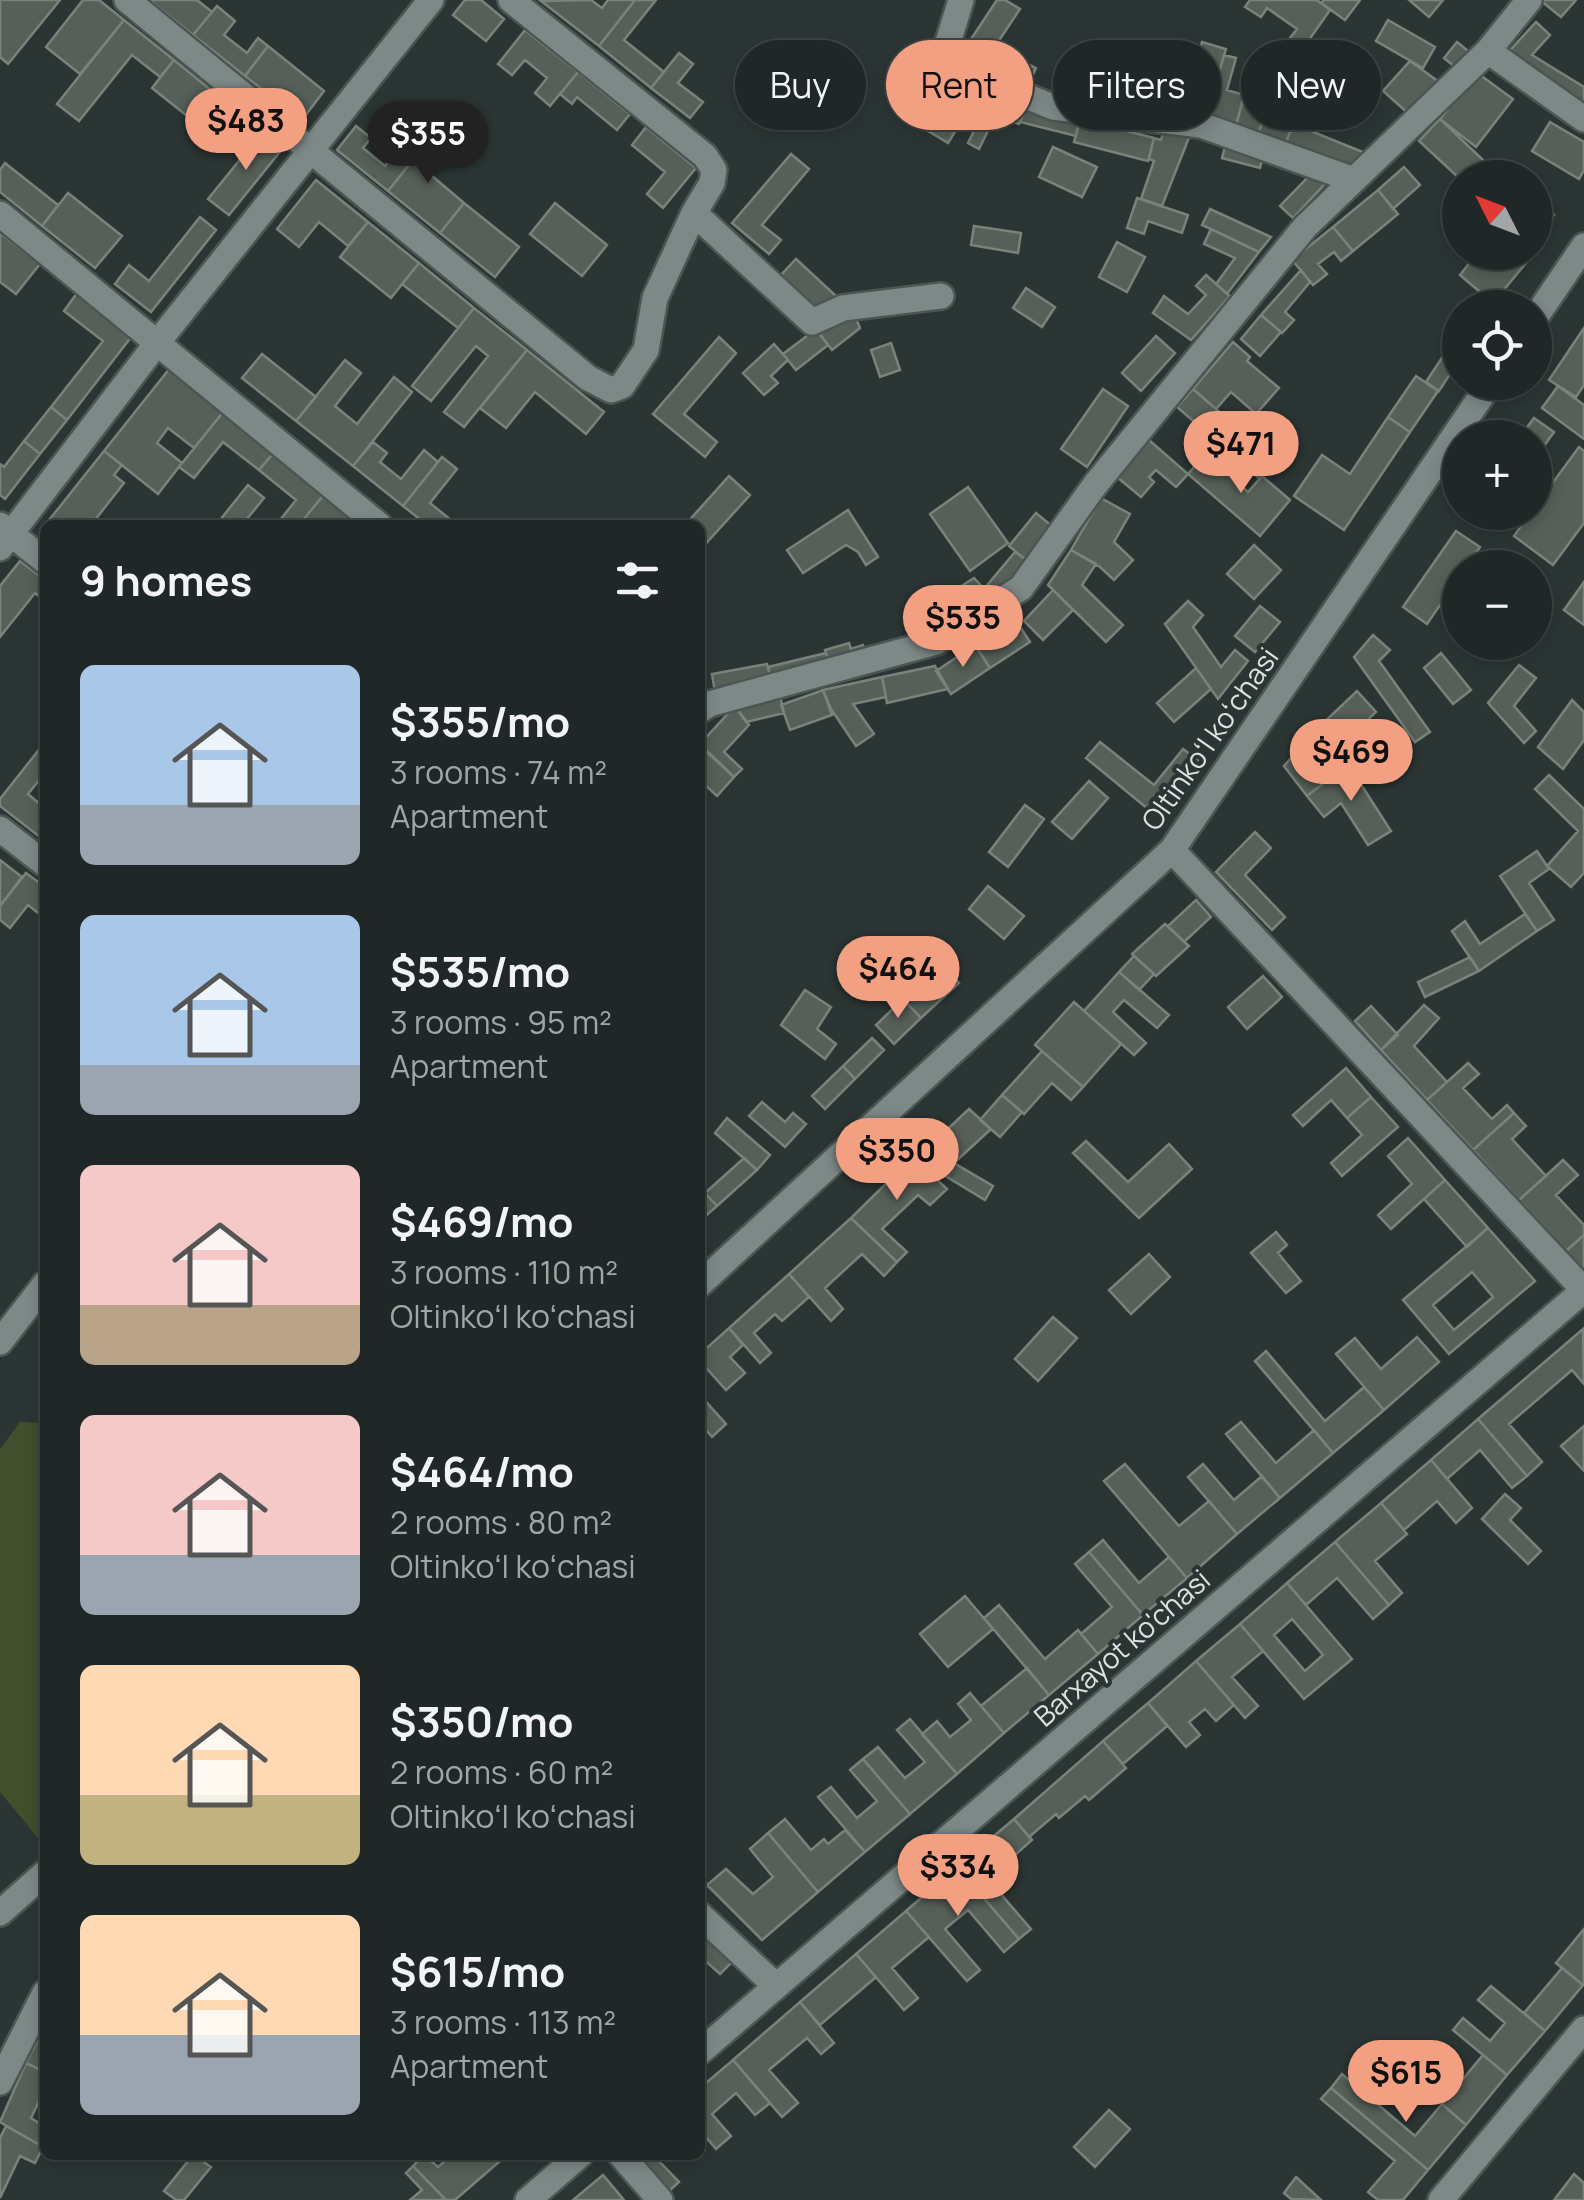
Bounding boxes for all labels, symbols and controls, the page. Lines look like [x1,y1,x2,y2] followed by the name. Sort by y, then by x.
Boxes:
[735,40,866,130] chip: Buy
[886,40,1033,130] chip: Rent
[1053,40,1221,130] chip: Filters
[1241,40,1381,130] chip: New
[187,88,305,173] pin: $483
[207,98,285,142] text: $483
[369,101,487,186] pin: $355
[390,111,466,155] text: $355
[1442,160,1552,270] north arrow
[1442,160,1552,660] map controls
[1442,290,1552,400] button: locate
[1182,411,1300,496] pin: $471
[1442,420,1552,530] button: +
[1206,421,1276,465] text: $471
[1442,550,1552,660] button: −
[80,551,252,609] text: 9 homes
[610,553,665,608] icon: filters
[904,585,1022,670] pin: $535
[925,595,1001,639] text: $535
[1132,639,1286,837] street label: Oltinkoʻl koʻchasi
[390,692,570,750] text: $355/mo
[160,705,280,825] icon: home
[1292,719,1410,804] pin: $469
[1312,729,1390,773] text: $469
[390,750,607,794] text: 3 rooms · 74 m²
[390,794,548,838] text: Apartment
[839,936,957,1021] pin: $464
[390,942,570,1000] text: $535/mo
[859,946,937,990] text: $464
[160,955,280,1075] icon: home
[390,1000,612,1044] text: 3 rooms · 95 m²
[390,1044,548,1088] text: Apartment
[838,1118,956,1203] pin: $350
[858,1128,936,1172] text: $350
[390,1192,573,1250] text: $469/mo
[160,1205,280,1325] icon: home
[390,1250,618,1294] text: 3 rooms · 110 m²
[390,1294,636,1338] text: Oltinkoʻl koʻchasi
[390,1442,574,1500] text: $464/mo
[160,1455,280,1575] icon: home
[390,1500,612,1544] text: 2 rooms · 80 m²
[390,1544,636,1588] text: Oltinkoʻl koʻchasi
[1025,1560,1217,1734] street label: Barxayot ko'chasi
[390,1692,573,1750] text: $350/mo
[160,1705,280,1825] icon: home
[390,1750,613,1794] text: 2 rooms · 60 m²
[390,1794,636,1838] text: Oltinkoʻl koʻchasi
[899,1834,1017,1919] pin: $334
[920,1844,996,1888] text: $334
[390,1942,565,2000] text: $615/mo
[160,1955,280,2075] icon: home
[390,2000,616,2044] text: 3 rooms · 113 m²
[1347,2040,1465,2125] pin: $615
[390,2044,548,2088] text: Apartment
[1370,2050,1442,2094] text: $615

